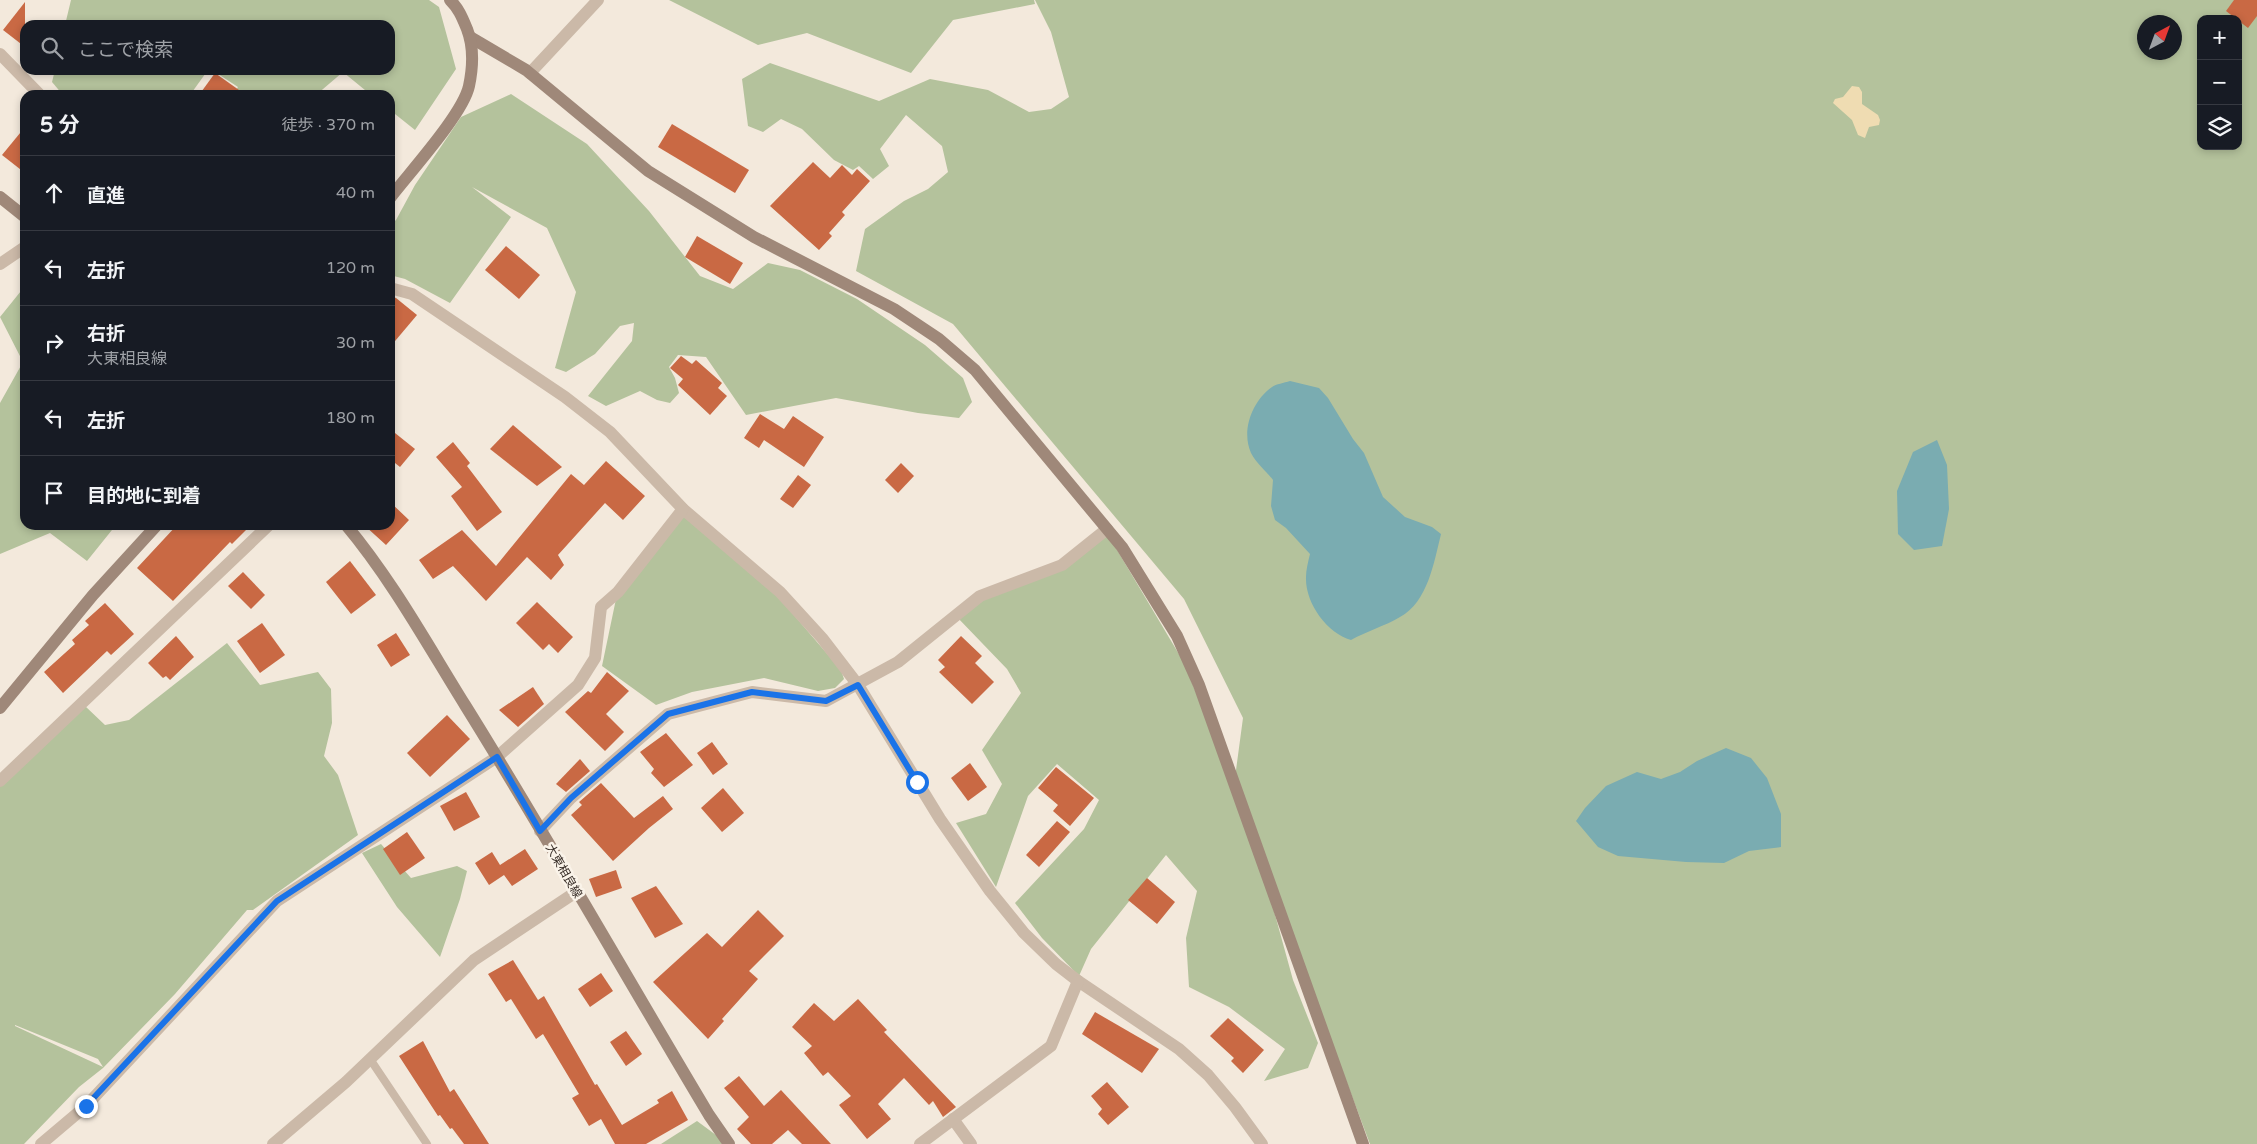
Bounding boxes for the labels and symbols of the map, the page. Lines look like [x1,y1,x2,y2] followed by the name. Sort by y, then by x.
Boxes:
[2137,15,2182,60] north arrow
[906,771,929,794] route start
[543,842,585,900] street label: 大東相良線
[75,1095,98,1118] route end

